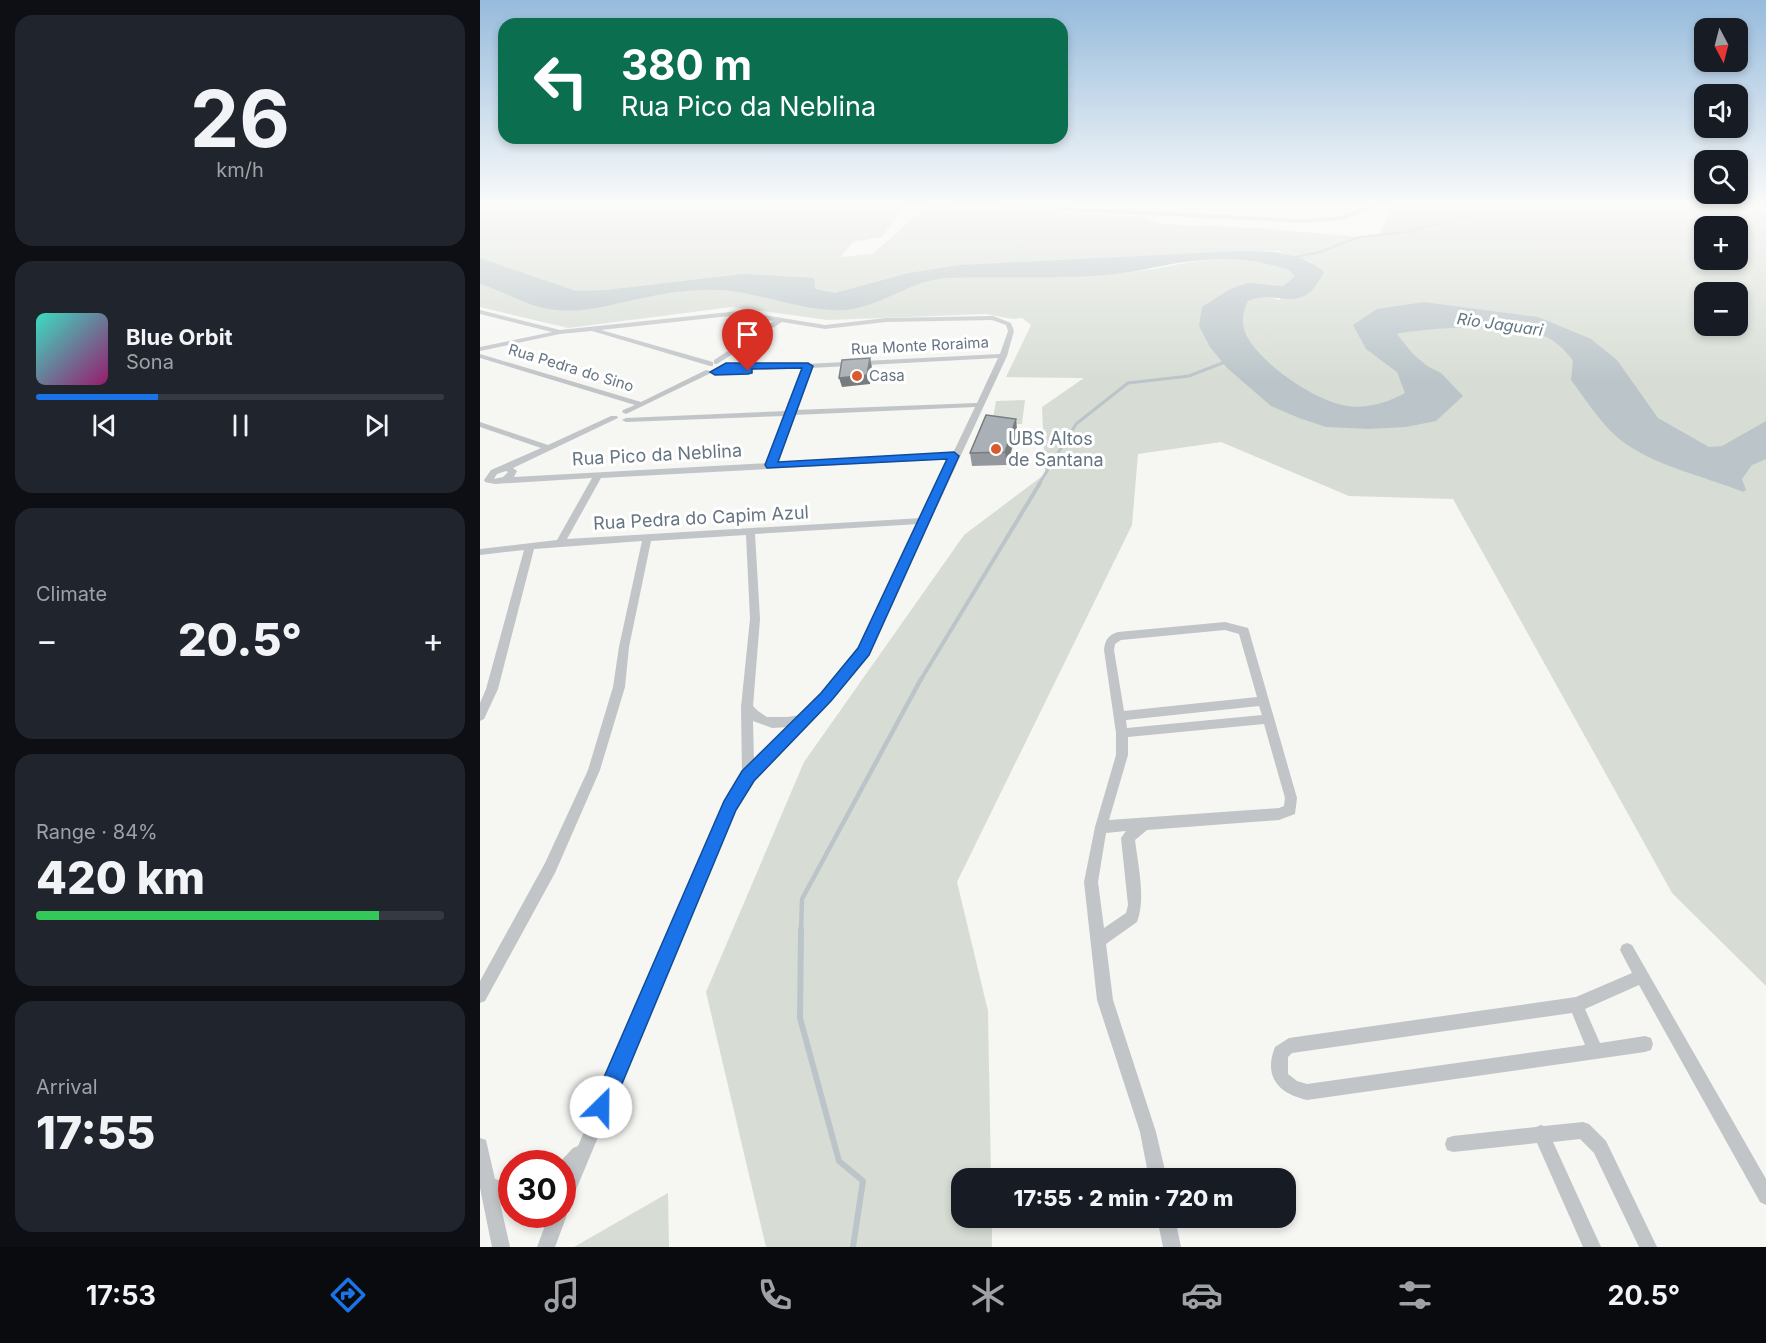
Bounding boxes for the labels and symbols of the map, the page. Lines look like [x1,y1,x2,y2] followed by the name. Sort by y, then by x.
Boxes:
[1694,18,1748,72] north arrow
[1456,308,1545,340] water label: Rio Jaguari
[722,309,773,371] pin
[851,332,989,359] street label: Rua Monte Roraima
[506,339,636,396] street label: Rua Pedra do Sino
[869,366,905,385] place label: Casa
[850,369,864,383] marker: Casa
[1008,428,1104,470] place label: UBS Altos de Santana
[571,440,742,469] street label: Rua Pico da Neblina
[989,442,1003,456] marker: UBS Altos de Santana
[593,501,809,534] street label: Rua Pedra do Capim Azul
[569,1075,633,1139] position arrow
[498,1150,576,1228] speed limit sign: 30

